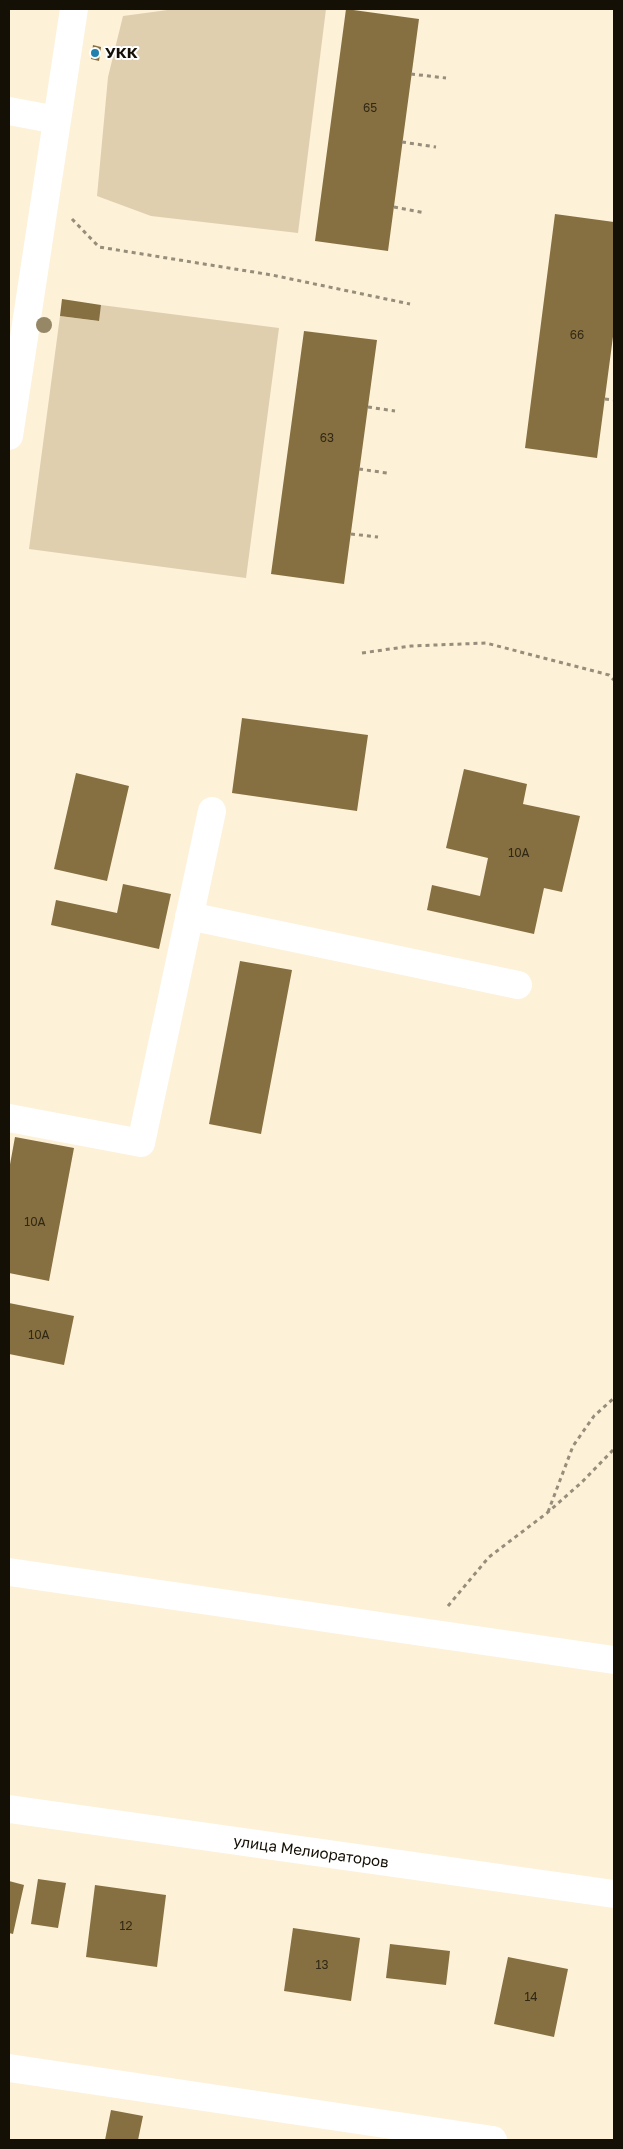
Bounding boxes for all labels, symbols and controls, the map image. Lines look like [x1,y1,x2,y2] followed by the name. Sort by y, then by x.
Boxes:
[105,44,138,62] place label: УКК
[89,47,101,59] marker: УКК
[363,101,377,115] house number: 65
[570,328,584,342] house number: 66
[320,431,334,445] house number: 63
[508,846,530,860] house number: 10А
[24,1215,46,1229] house number: 10А
[28,1328,50,1342] house number: 10А
[232,1832,390,1872] street label: улица Мелиораторов
[120,1919,132,1933] house number: 12
[316,1958,328,1972] house number: 13
[524,1990,538,2004] house number: 14

